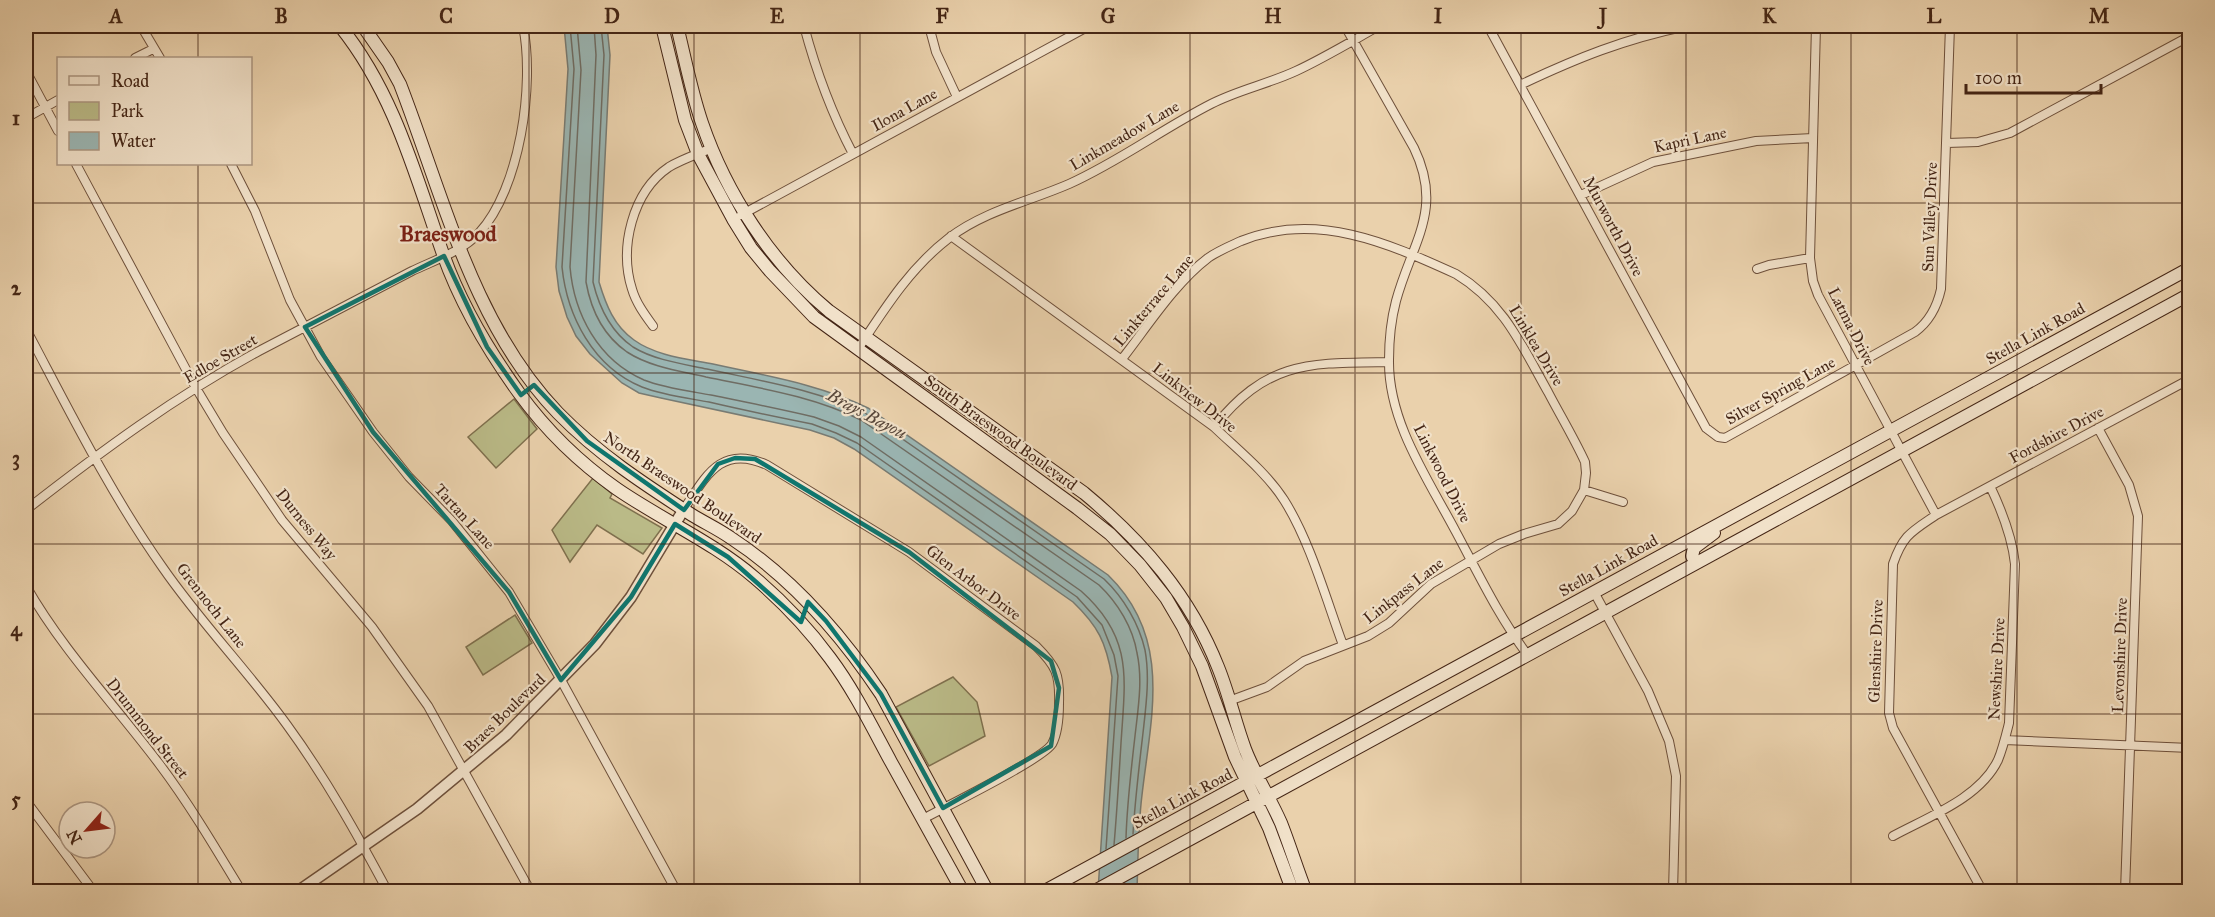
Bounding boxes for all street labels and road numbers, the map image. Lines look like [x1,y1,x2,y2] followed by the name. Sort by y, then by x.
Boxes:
[868,83,941,135] street label: Ilona Lane
[1066,96,1183,174] street label: Linkmeadow Lane
[1652,122,1728,156] street label: Kapri Lane
[1918,162,1941,272] street label: Sun Valley Drive
[1579,173,1648,280] street label: Murworth Drive
[1109,250,1198,350] street label: Linkterrace Lane
[1824,284,1879,369] street label: Latma Drive
[1982,298,2088,368] street label: Stella Link Road
[1505,302,1568,389] street label: Linklea Drive
[180,330,261,387] street label: Edloe Street
[1722,352,1839,429] street label: Silver Spring Lane
[1149,359,1241,436] street label: Linkview Drive
[921,371,1081,494] street label: South Braeswood Boulevard
[2006,401,2107,467] street label: Fordshire Drive
[1410,421,1476,526] street label: Linkwood Drive
[600,428,765,547] street label: North Braeswood Boulevard
[430,480,499,553] street label: Tartan Lane
[272,485,341,564] street label: Durness Way
[1555,530,1661,600] street label: Stella Link Road
[923,541,1025,624] street label: Glen Arbor Drive
[1360,553,1447,627] street label: Linkpass Lane
[172,559,251,652] street label: Grennoch Lane
[2108,597,2131,713] street label: Levonshire Drive
[1864,599,1887,703] street label: Glenshire Drive
[1984,617,2009,721] street label: Newshire Drive
[460,670,549,757] street label: Braes Boulevard
[103,674,193,783] street label: Drummond Street
[1129,764,1235,833] street label: Stella Link Road

